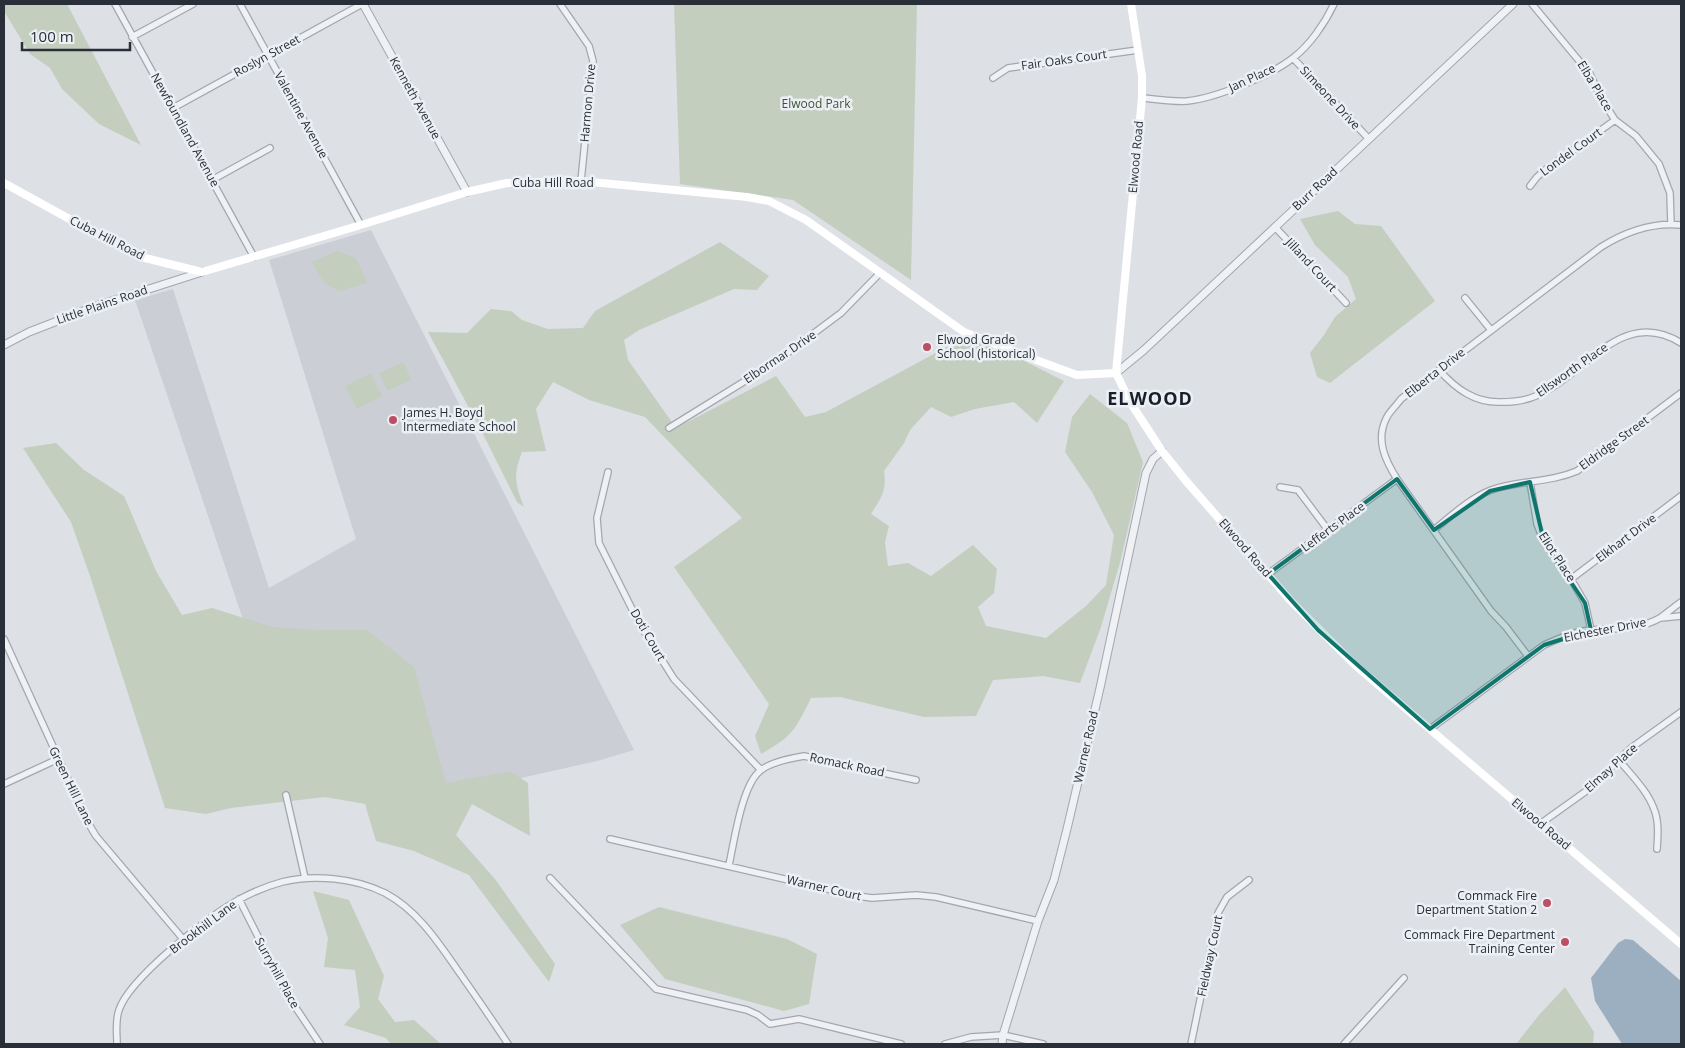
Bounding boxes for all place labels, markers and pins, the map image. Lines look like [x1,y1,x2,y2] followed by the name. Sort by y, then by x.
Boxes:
[937,331,1036,362] place label: Elwood Grade School (historical)
[921,341,933,353] marker: Elwood Grade School (historical)
[402,404,516,435] place label: James H. Boyd Intermediate School
[387,414,399,426] marker: James H. Boyd Intermediate School
[1416,887,1537,918] place label: Commack Fire Department Station 2
[1541,897,1553,909] marker: Commack Fire Department Station 2
[1404,926,1555,957] place label: Commack Fire Department Training Center
[1559,936,1571,948] marker: Commack Fire Department Training Center

